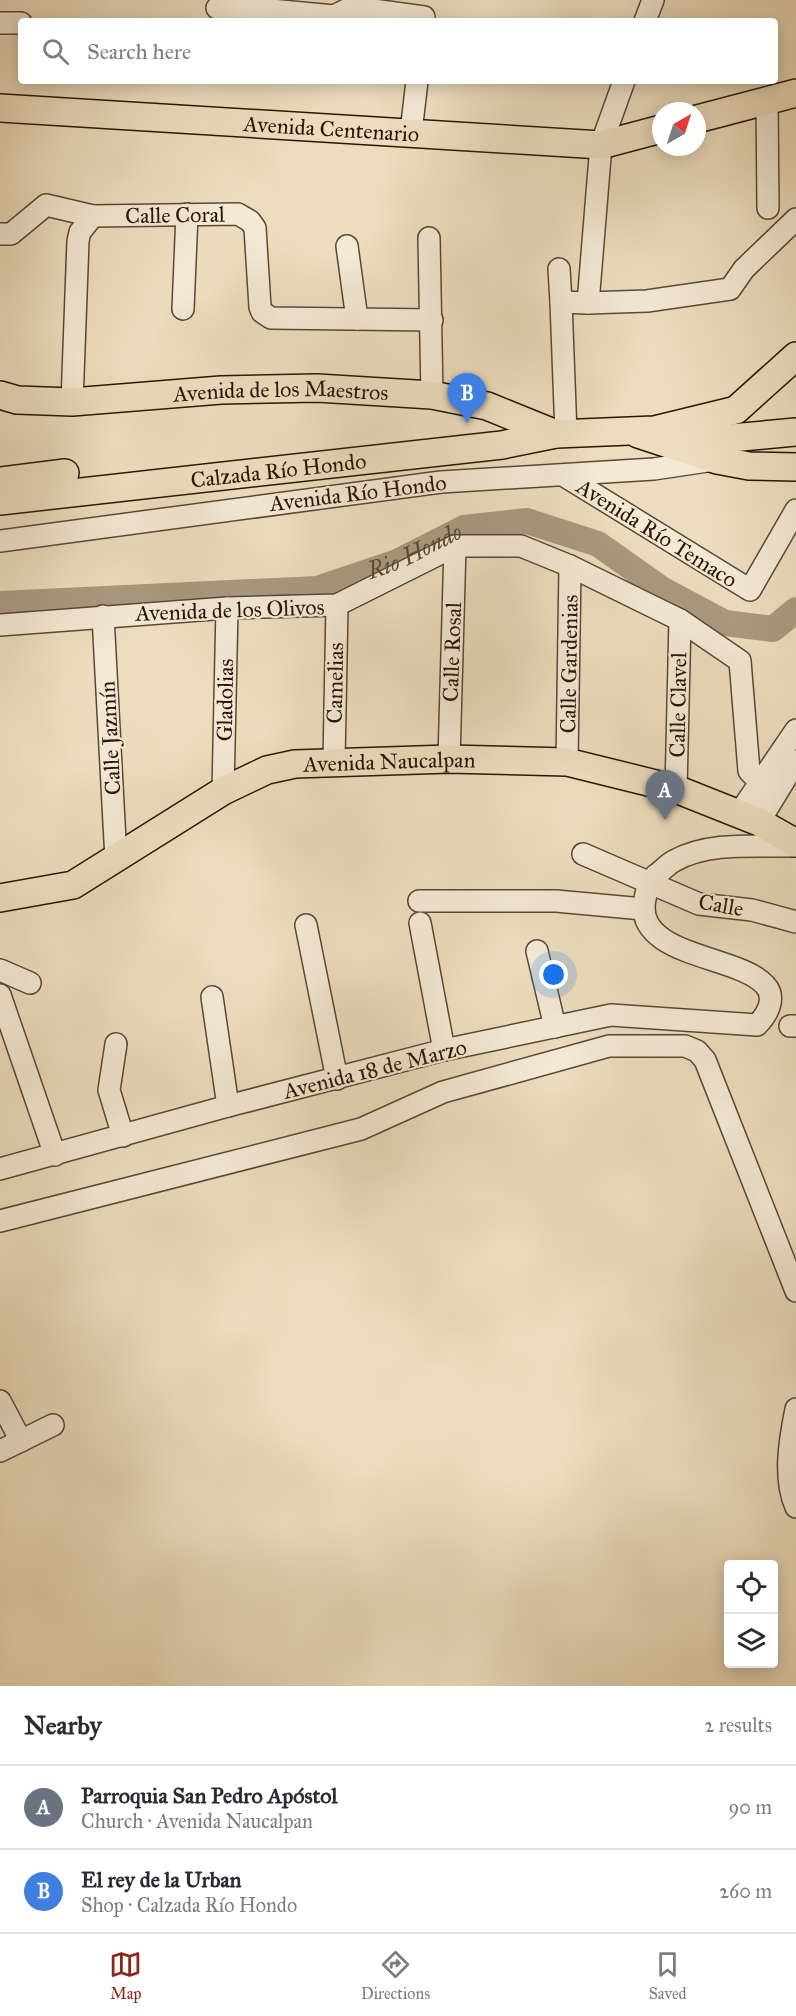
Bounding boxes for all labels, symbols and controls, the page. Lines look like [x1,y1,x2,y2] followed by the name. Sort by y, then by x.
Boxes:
[18,18,778,84] search box
[39,35,72,68] icon: search
[87,38,191,65] text: Search here
[652,102,706,156] north arrow
[242,109,420,147] street label: Avenida Centenario
[125,201,225,229] street label: Calle Coral
[171,374,389,407] street label: Avenida de los Maestros
[448,374,486,423] pin: B
[189,447,367,493] street label: Calzada Río Hondo
[267,469,448,517] street label: Avenida Río Hondo
[571,472,742,593] street label: Avenida Río Temaco
[362,517,467,586] water label: Rio Hondo
[134,593,325,627] street label: Avenida de los Olivos
[554,594,584,734] street label: Calle Gardenias
[437,602,467,702] street label: Calle Rosal
[321,642,349,724] street label: Camelias
[664,652,692,758] street label: Calle Clavel
[211,658,239,742] street label: Gladolias
[94,680,126,796] street label: Calle Jazmín
[302,745,476,777] street label: Avenida Naucalpan
[646,770,684,820] pin: A
[696,888,746,922] street label: Calle
[539,960,568,989] your location
[280,1033,469,1105] street label: Avenida 18 de Marzo
[724,1560,778,1668] map controls
[724,1560,778,1614] button: locate
[724,1614,778,1668] button: layers
[24,1709,102,1741] text: Nearby
[704,1713,772,1737] text: 2 results
[81,1782,337,1809] text: Parroquia San Pedro Apóstol
[37,1795,50,1819] text: A
[729,1795,772,1819] text: 90 m
[81,1809,313,1833] text: Church · Avenida Naucalpan
[81,1866,242,1893] text: El rey de la Urban
[37,1879,50,1903] text: B
[719,1879,772,1903] text: 260 m
[81,1893,297,1917] text: Shop · Calzada Río Hondo
[109,1948,142,2003] tab: Map
[361,1948,430,2003] tab: Directions
[649,1948,687,2003] tab: Saved

